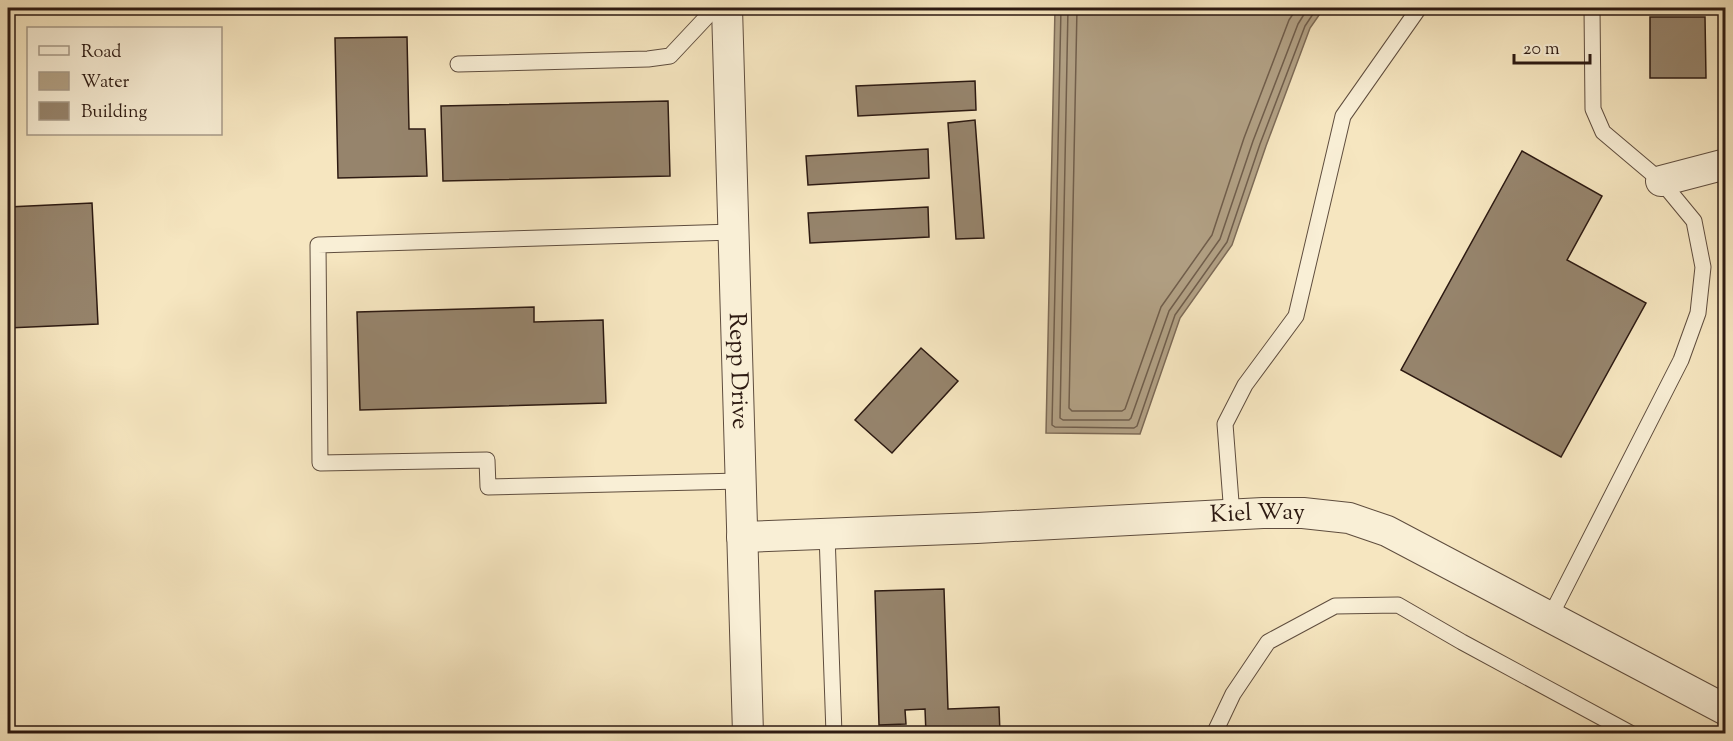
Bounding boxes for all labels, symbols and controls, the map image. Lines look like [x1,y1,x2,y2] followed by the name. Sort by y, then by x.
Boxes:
[27,27,222,135] legend
[1514,27,1590,65] scale bar
[1523,37,1560,63] text: 20 m
[81,40,121,66] text: Road
[81,70,130,96] text: Water
[81,100,147,126] text: Building
[719,312,756,430] street label: Repp Drive
[1209,496,1305,533] street label: Kiel Way

